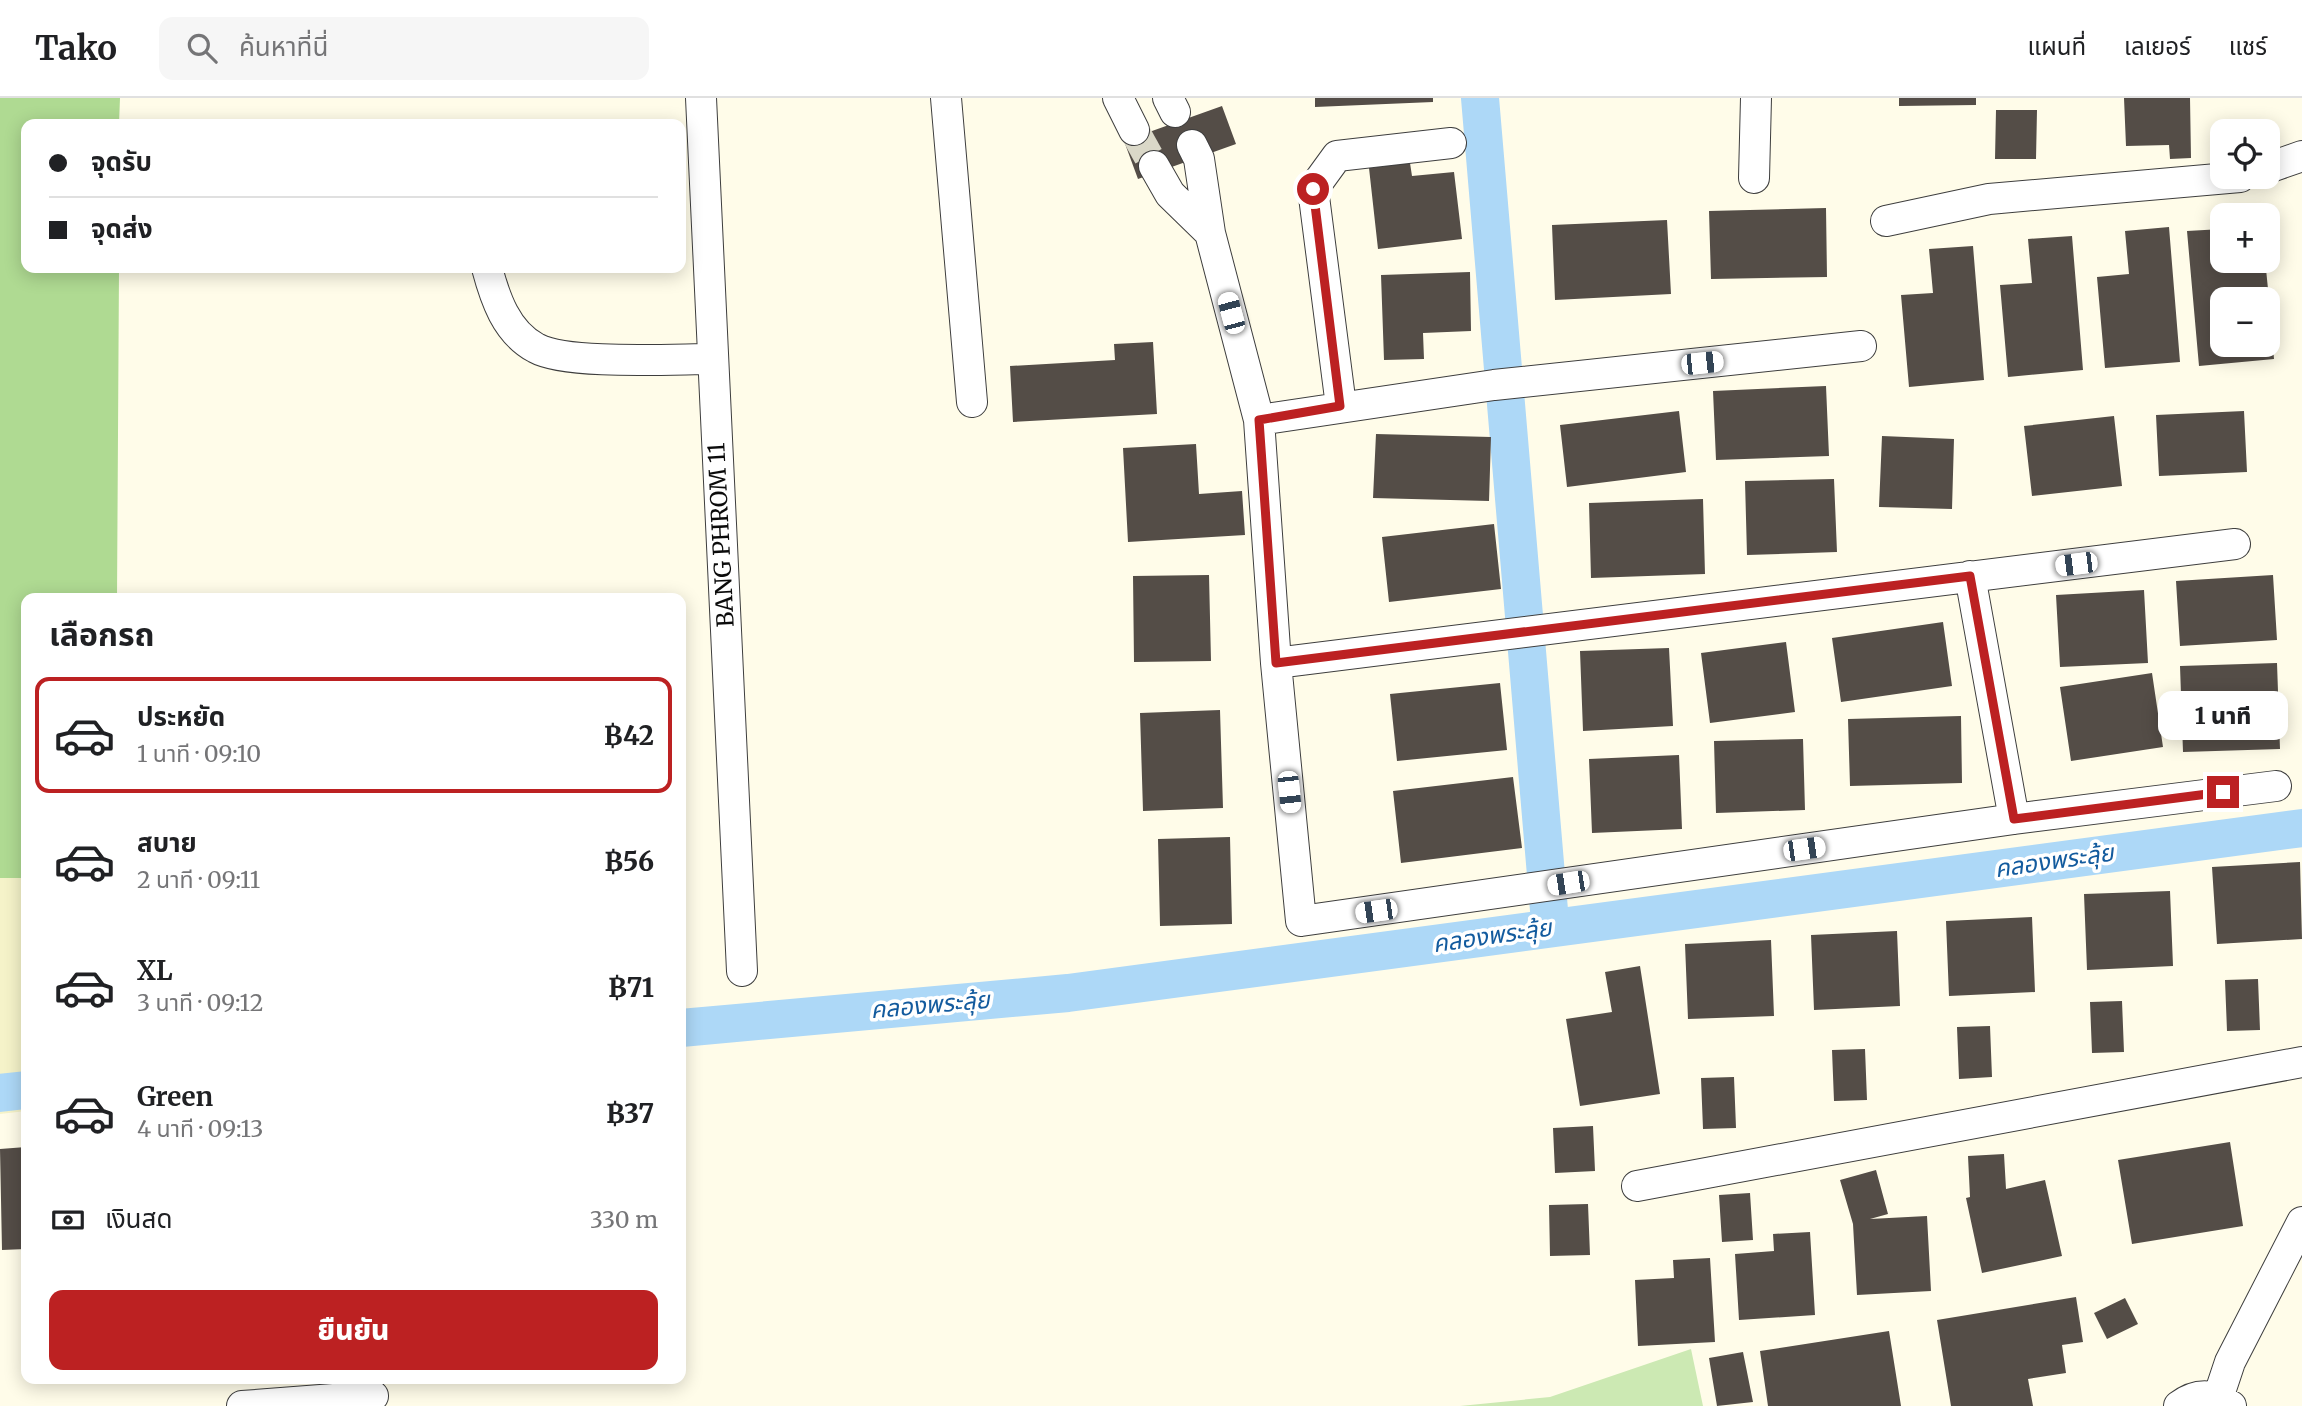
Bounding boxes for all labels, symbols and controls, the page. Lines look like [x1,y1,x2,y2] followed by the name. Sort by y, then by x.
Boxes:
[159,17,649,80] search box
[35,28,117,69] text: Tako
[183,29,221,67] icon: search
[239,30,328,63] text: ค้นหาที่นี่
[2028,31,2086,62] text: แผนที่
[2124,31,2191,62] text: เลเยอร์
[2229,31,2267,62] text: แชร์
[2210,119,2280,357] map controls
[2210,119,2280,189] button: locate
[91,145,152,178] text: จุดรับ
[1297,173,1329,205] route start
[2210,203,2280,273] button: +
[91,212,153,245] text: จุดส่ง
[2210,287,2280,357] button: −
[1216,290,1247,336] car
[1681,350,1724,376] car
[701,442,740,628] street label: BANG PHROM 11
[2054,551,2099,577] car
[49,615,154,655] text: เลือกรถ
[2158,690,2288,740] callout: 1 นาที
[137,700,225,733] text: ประหยัด
[2195,701,2251,730] text: 1 นาที
[53,704,116,767] icon: car
[604,719,654,752] text: ฿42
[137,739,261,768] text: 1 นาที · 09:10
[1277,770,1302,814] car
[2207,776,2239,808] route end
[137,826,197,859] text: สบาย
[53,830,116,893] icon: car
[1782,836,1827,862] car
[1993,837,2117,884] water label: คลองพระลุ้ย
[605,845,654,878] text: ฿56
[137,865,260,894] text: 2 นาที · 09:11
[1546,869,1591,897] car
[1354,898,1399,924] car
[1431,912,1555,959] water label: คลองพระลุ้ย
[137,954,173,987] text: XL
[53,956,116,1019] icon: car
[608,971,654,1004] text: ฿71
[869,984,993,1025] water label: คลองพระลุ้ย
[137,988,263,1017] text: 3 นาที · 09:12
[137,1080,213,1113] text: Green
[53,1082,116,1145] icon: car
[606,1097,654,1130] text: ฿37
[137,1114,263,1143] text: 4 นาที · 09:13
[49,1201,87,1239] icon: cash
[105,1202,172,1235] text: เงินสด
[590,1205,658,1234] text: 330 m
[49,1290,658,1370] button: ยืนยัน

